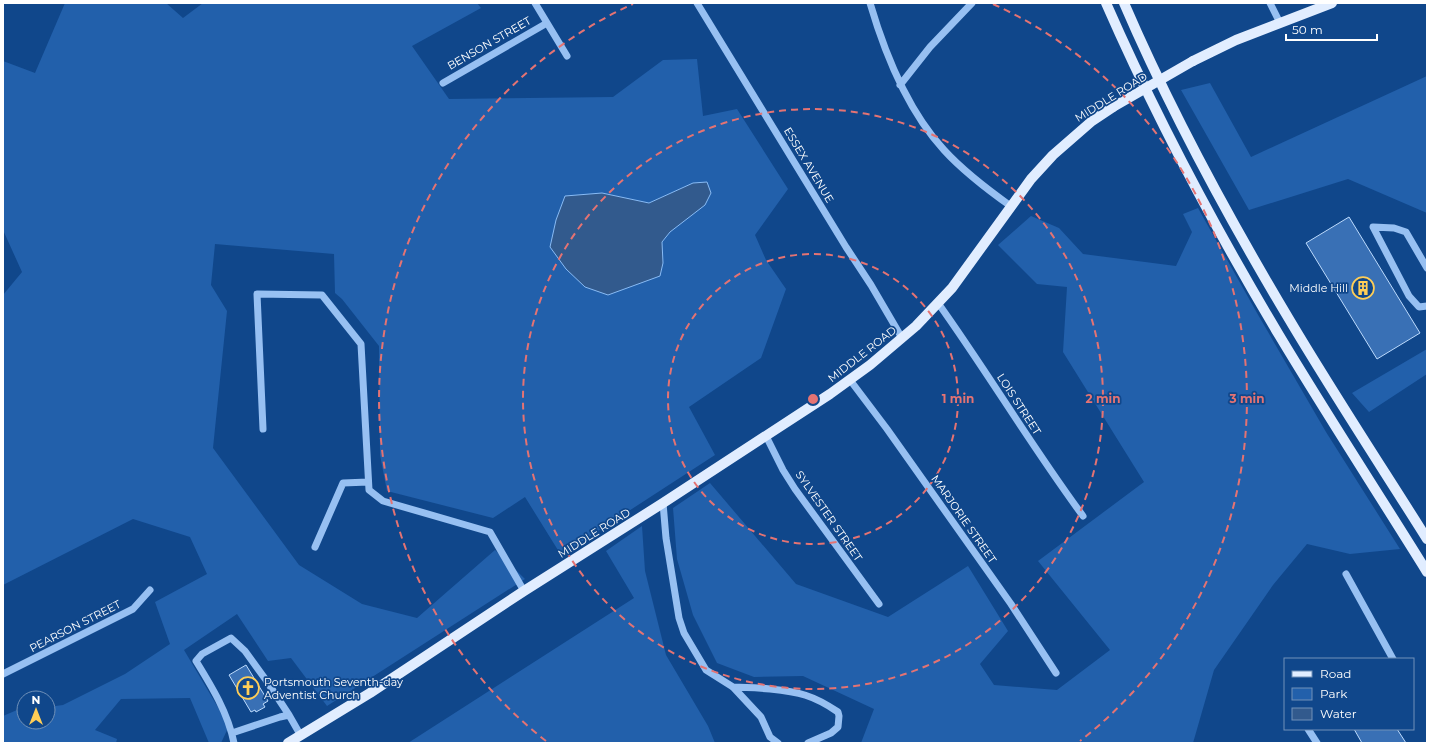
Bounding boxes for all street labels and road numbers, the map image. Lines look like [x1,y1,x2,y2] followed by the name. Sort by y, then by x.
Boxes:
[445,13,534,73] street label: BENSON STREET
[1072,69,1150,125] street label: MIDDLE ROAD
[781,125,837,205] street label: ESSEX AVENUE
[825,323,899,385] street label: MIDDLE ROAD
[994,371,1044,438] street label: LOIS STREET
[792,468,866,565] street label: SYLVESTER STREET
[928,472,1000,566] street label: MARJORIE STREET
[555,505,633,561] street label: MIDDLE ROAD
[27,597,124,655] street label: PEARSON STREET

